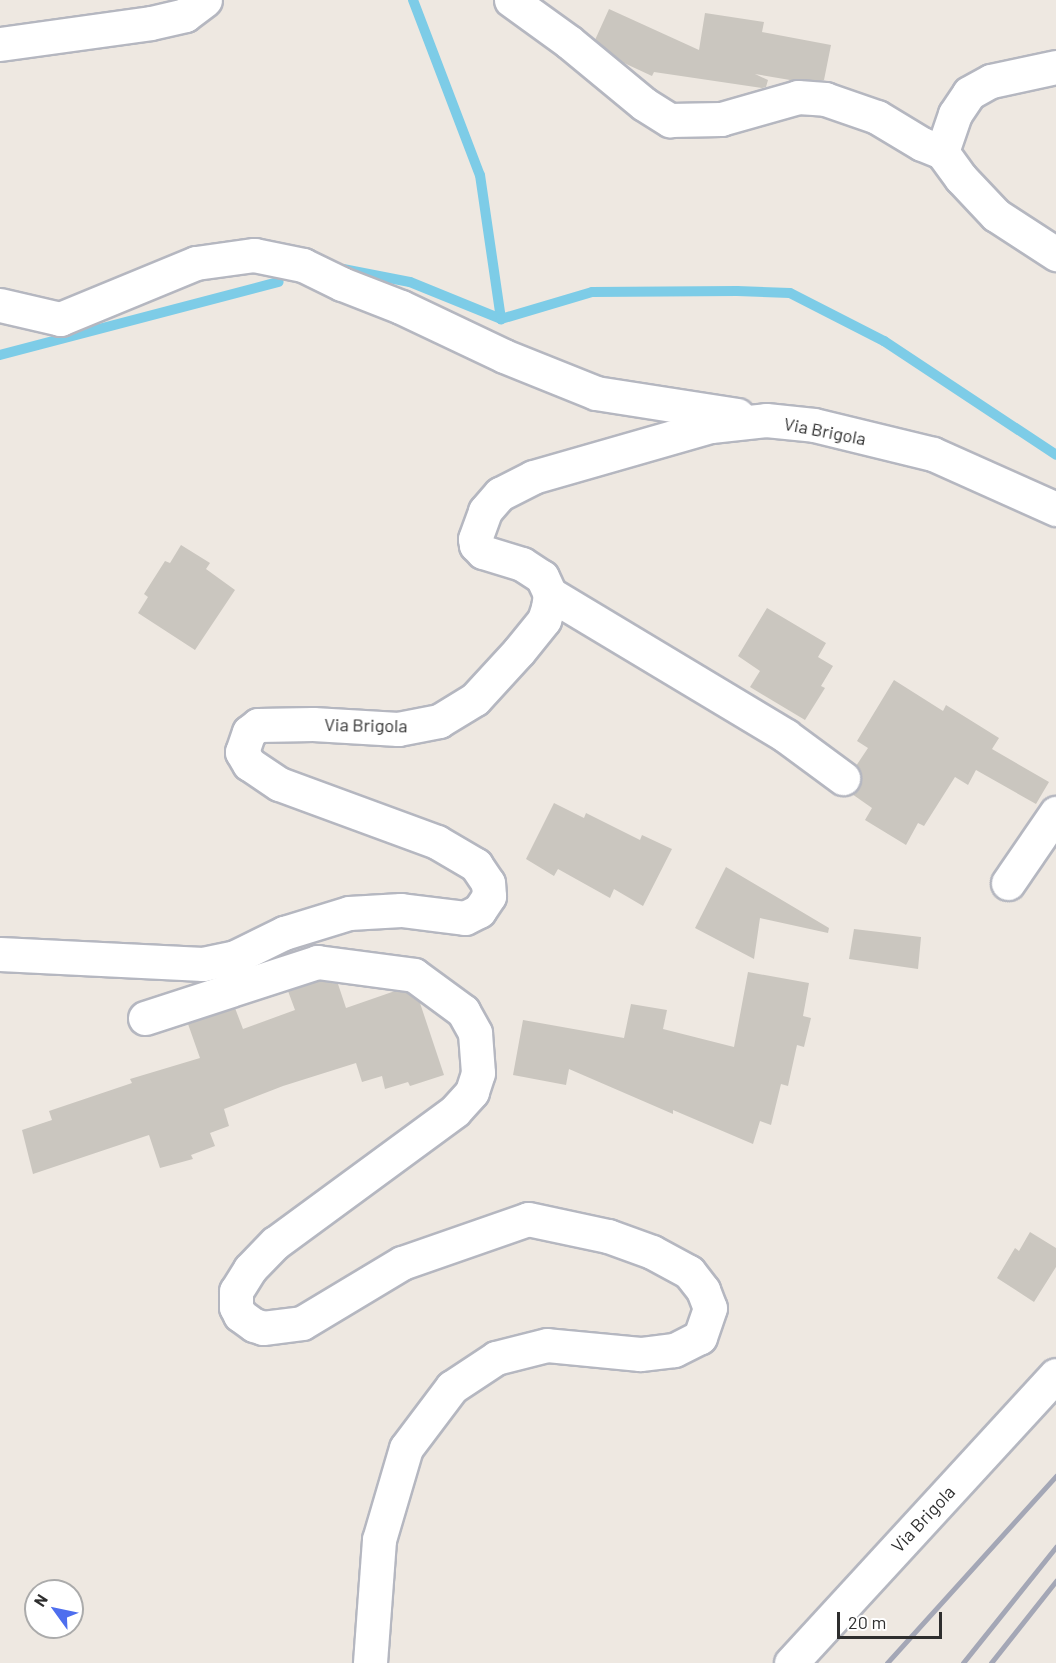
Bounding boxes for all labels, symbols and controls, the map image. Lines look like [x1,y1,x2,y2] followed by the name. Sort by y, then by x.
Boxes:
[782,412,868,450] street label: Via Brigola
[324,713,408,737] street label: Via Brigola
[887,1481,959,1557] street label: Via Brigola
[24,1579,84,1639] north arrow
[29,1590,51,1610] text: N
[840,1600,945,1638] scale bar
[848,1611,886,1633] text: 20 m

